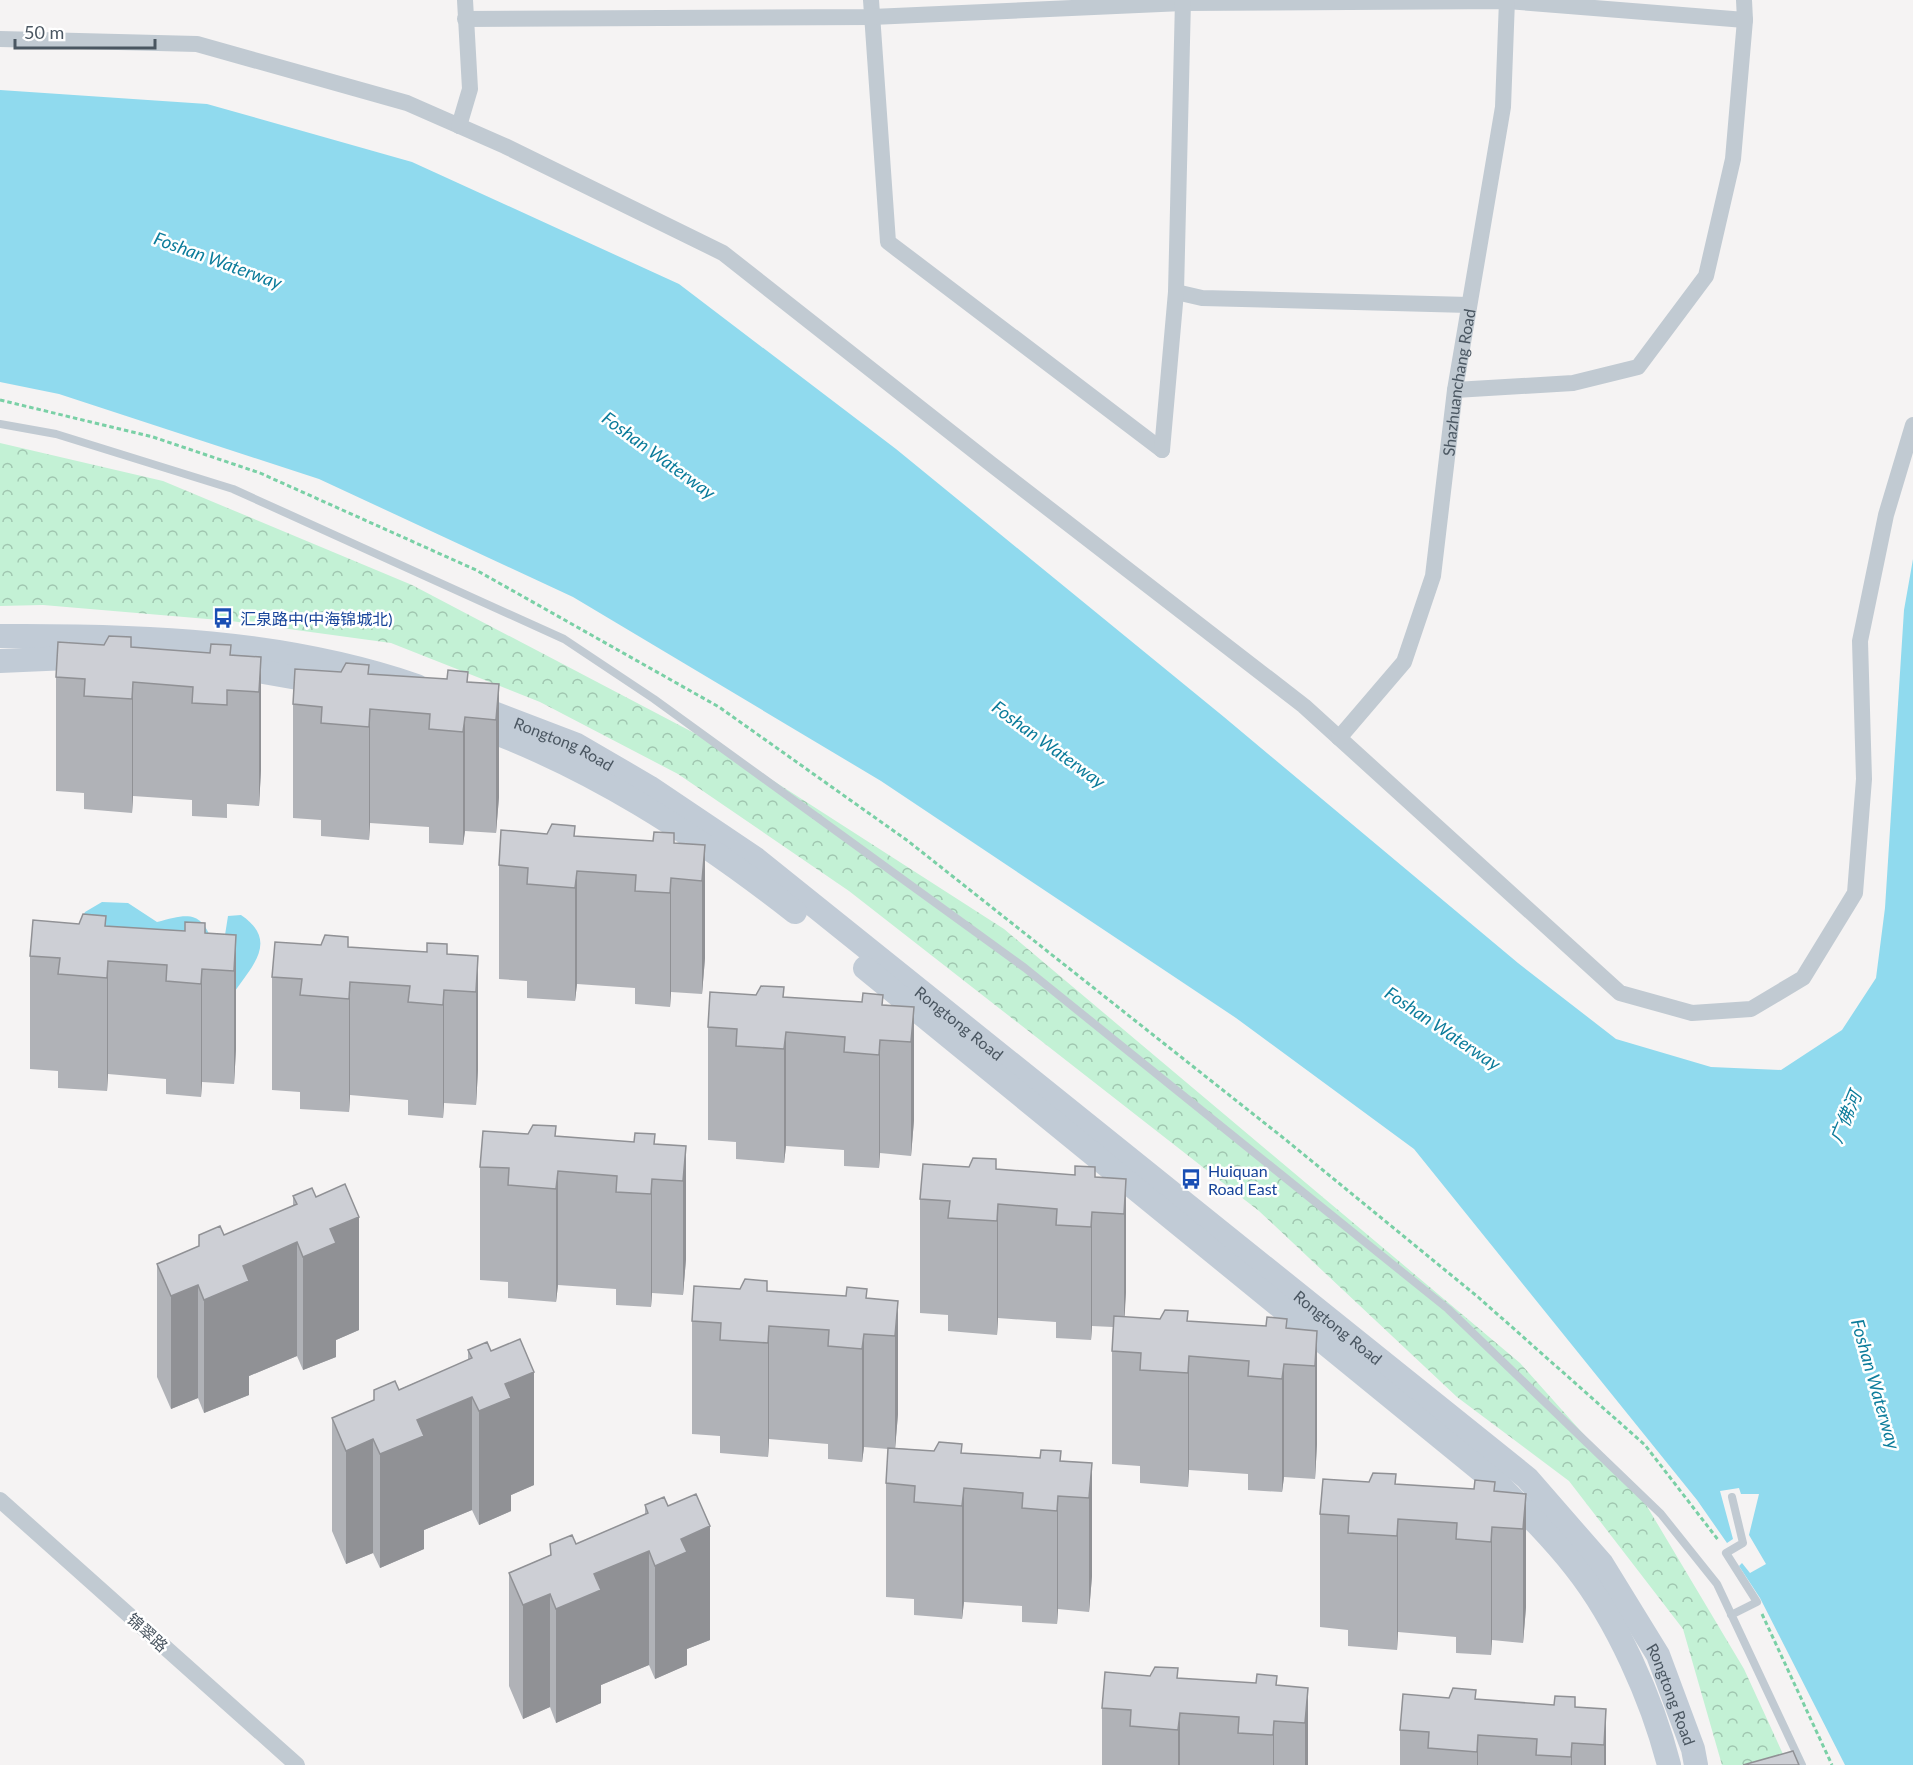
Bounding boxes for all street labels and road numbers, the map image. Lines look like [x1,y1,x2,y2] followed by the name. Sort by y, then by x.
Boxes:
[1438,307,1478,457] street label: Shazhuanchang Road
[512,712,617,774] street label: Rongtong Road
[912,981,1007,1064] street label: Rongtong Road
[1291,1286,1386,1368] street label: Rongtong Road
[124,1609,172,1655] street label: 锦翠路
[1643,1639,1700,1747] street label: Rongtong Road

